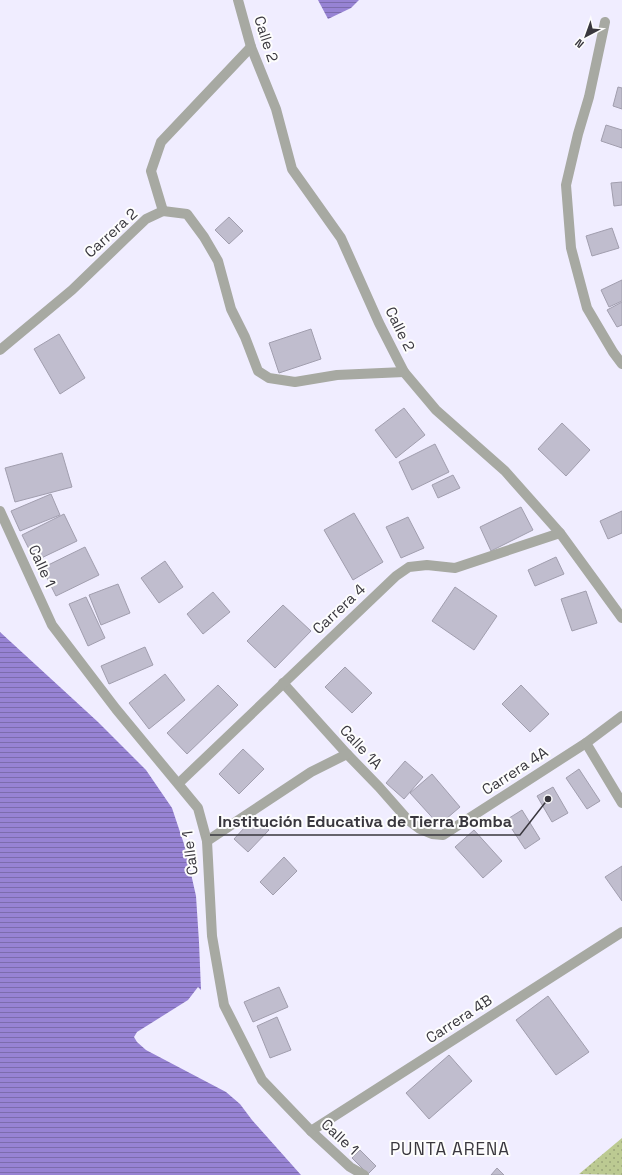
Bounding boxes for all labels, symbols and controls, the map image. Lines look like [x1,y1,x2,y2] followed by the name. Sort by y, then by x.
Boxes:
[250,13,283,64] street label: Calle 2
[566,16,606,56] north arrow
[572,36,587,51] text: N
[80,204,141,261] street label: Carrera 2
[382,303,419,354] street label: Calle 2
[25,542,60,590] street label: Calle 1
[308,579,369,638] street label: Carrera 4
[336,720,387,773] street label: Calle 1A
[478,742,552,799] street label: Carrera 4A
[210,807,520,835] callout: Institución Educativa de Tierra Bomba
[218,811,512,832] text: Institución Educativa de Tierra Bomba
[177,830,202,876] street label: Calle 1
[422,990,496,1047] street label: Carrera 4B
[318,1114,363,1159] street label: Calle 1
[390,1138,510,1160] district label: PUNTA ARENA

